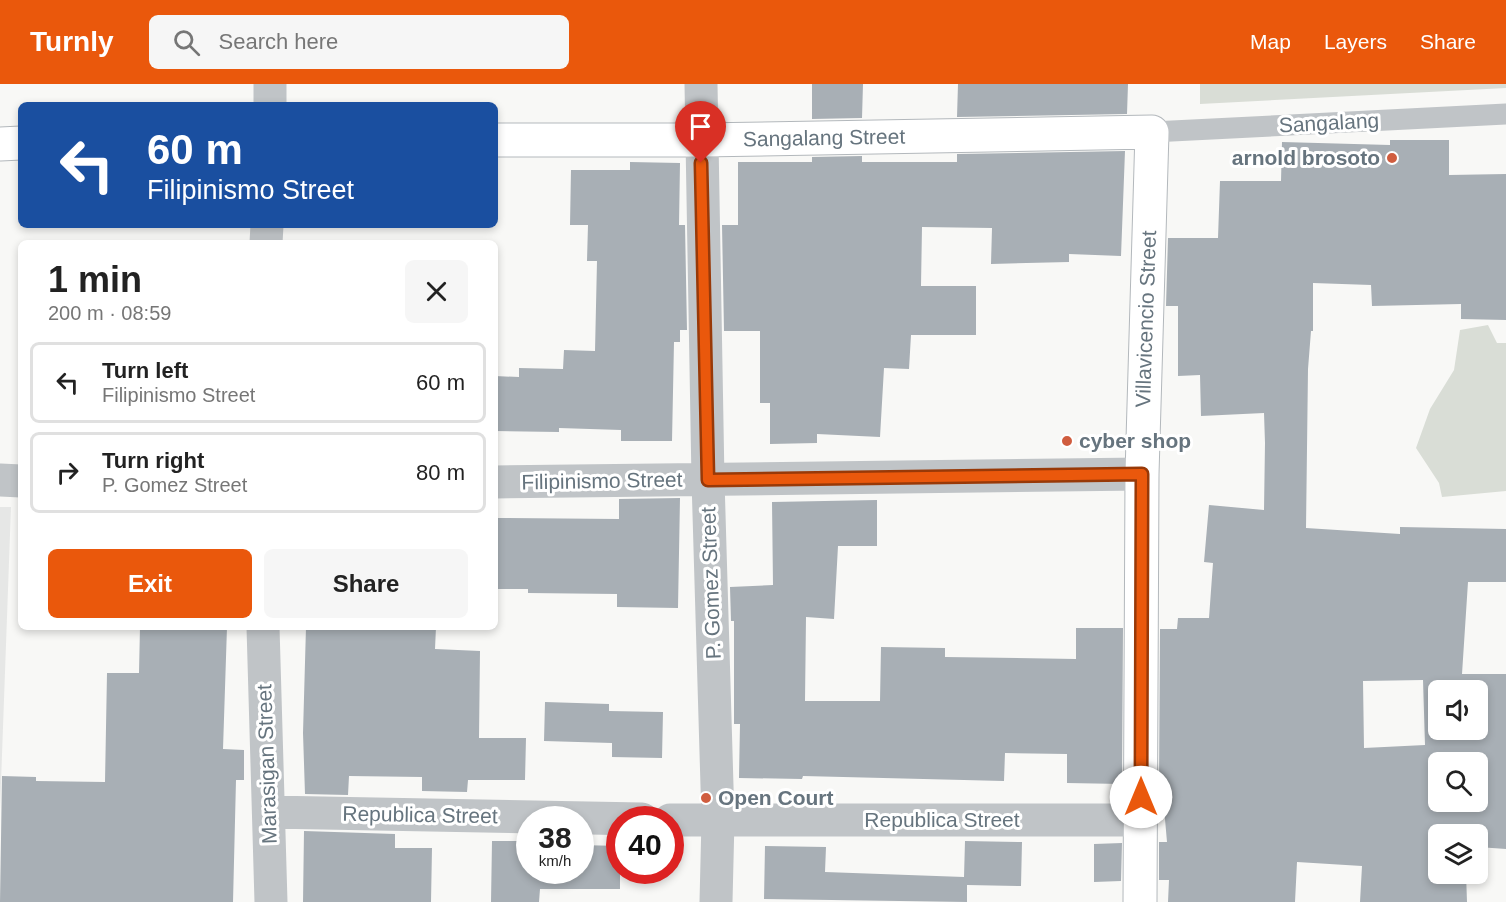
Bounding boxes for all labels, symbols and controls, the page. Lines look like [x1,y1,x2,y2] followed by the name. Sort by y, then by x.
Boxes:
[149,15,569,69] search box
[30,26,113,57] text: Turnly
[170,26,203,59] icon: search
[218,29,338,54] text: Search here
[1250,30,1291,53] text: Map
[1324,30,1387,53] text: Layers
[1420,30,1476,53] text: Share
[675,101,726,163] pin
[1278,108,1380,137] street label: Sangalang
[684,110,717,143] icon: arrive
[743,125,905,150] street label: Sangalang Street
[48,126,126,204] icon: left
[147,126,243,173] text: 60 m
[1232,146,1380,169] place label: arnold brosoto
[1385,151,1399,165] marker: arnold brosoto
[147,175,354,205] text: Filipinismo Street
[1131,230,1160,408] street label: Villavicencio Street
[48,259,142,300] text: 1 min
[405,260,468,323] button: close
[48,302,171,324] text: 200 m · 08:59
[102,358,188,383] text: Turn left
[51,366,84,399] icon: left
[416,370,465,395] text: 60 m
[102,384,255,406] text: Filipinismo Street
[1079,429,1191,452] place label: cyber shop
[1060,434,1074,448] marker: cyber shop
[102,448,204,473] text: Turn right
[51,456,84,489] icon: right
[416,460,465,485] text: 80 m
[521,468,683,493] street label: Filipinismo Street
[102,474,247,496] text: P. Gomez Street
[696,506,725,660] street label: P. Gomez Street
[48,549,252,618] button: Exit
[264,549,468,618] button: Share
[1428,680,1488,884] map controls
[1428,680,1488,740] button: sound
[252,684,281,844] street label: Marasigan Street
[1428,752,1488,812] button: search
[1109,765,1173,829] position arrow
[718,786,834,809] place label: Open Court
[699,791,713,805] marker: Open Court
[342,802,498,827] street label: Republica Street
[606,806,684,884] speed limit sign: 40
[864,808,1020,831] street label: Republica Street
[538,821,572,854] text: 38
[1428,824,1488,884] button: layers
[539,852,571,869] text: km/h

